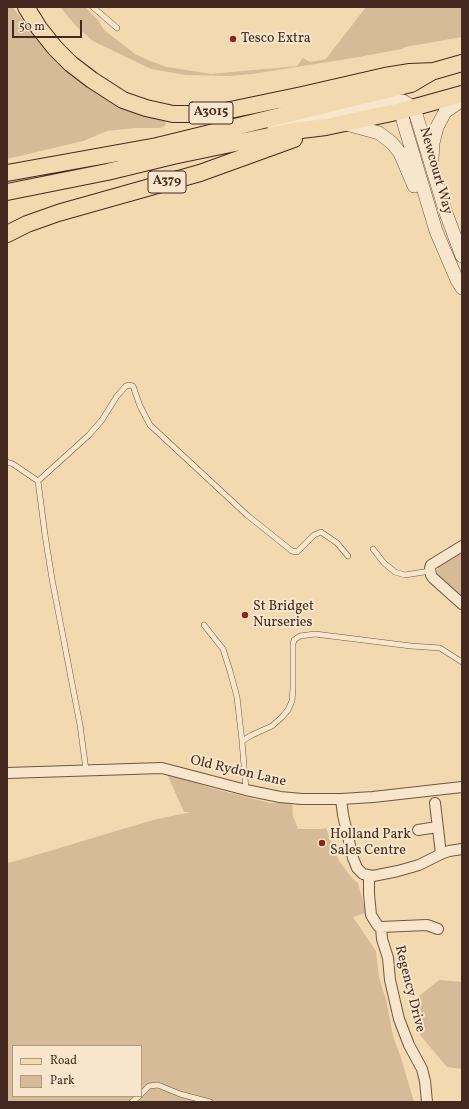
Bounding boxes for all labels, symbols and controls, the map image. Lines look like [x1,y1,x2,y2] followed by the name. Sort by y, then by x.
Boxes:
[14,12,84,38] scale bar
[19,19,45,35] text: 50 m
[241,31,311,47] place label: Tesco Extra
[228,34,238,44] marker: Tesco Extra
[189,102,233,124] road number: A3015
[415,125,455,217] street label: Newcourt Way
[148,171,186,193] road number: A379
[253,599,314,632] place label: St Bridget Nurseries
[240,610,250,620] marker: St Bridget Nurseries
[188,753,288,791] street label: Old Rydon Lane
[330,827,411,860] place label: Holland Park Sales Centre
[317,838,327,848] marker: Holland Park Sales Centre
[390,944,428,1034] street label: Regency Drive
[12,1045,142,1097] legend
[50,1053,77,1069] text: Road
[50,1073,75,1089] text: Park

